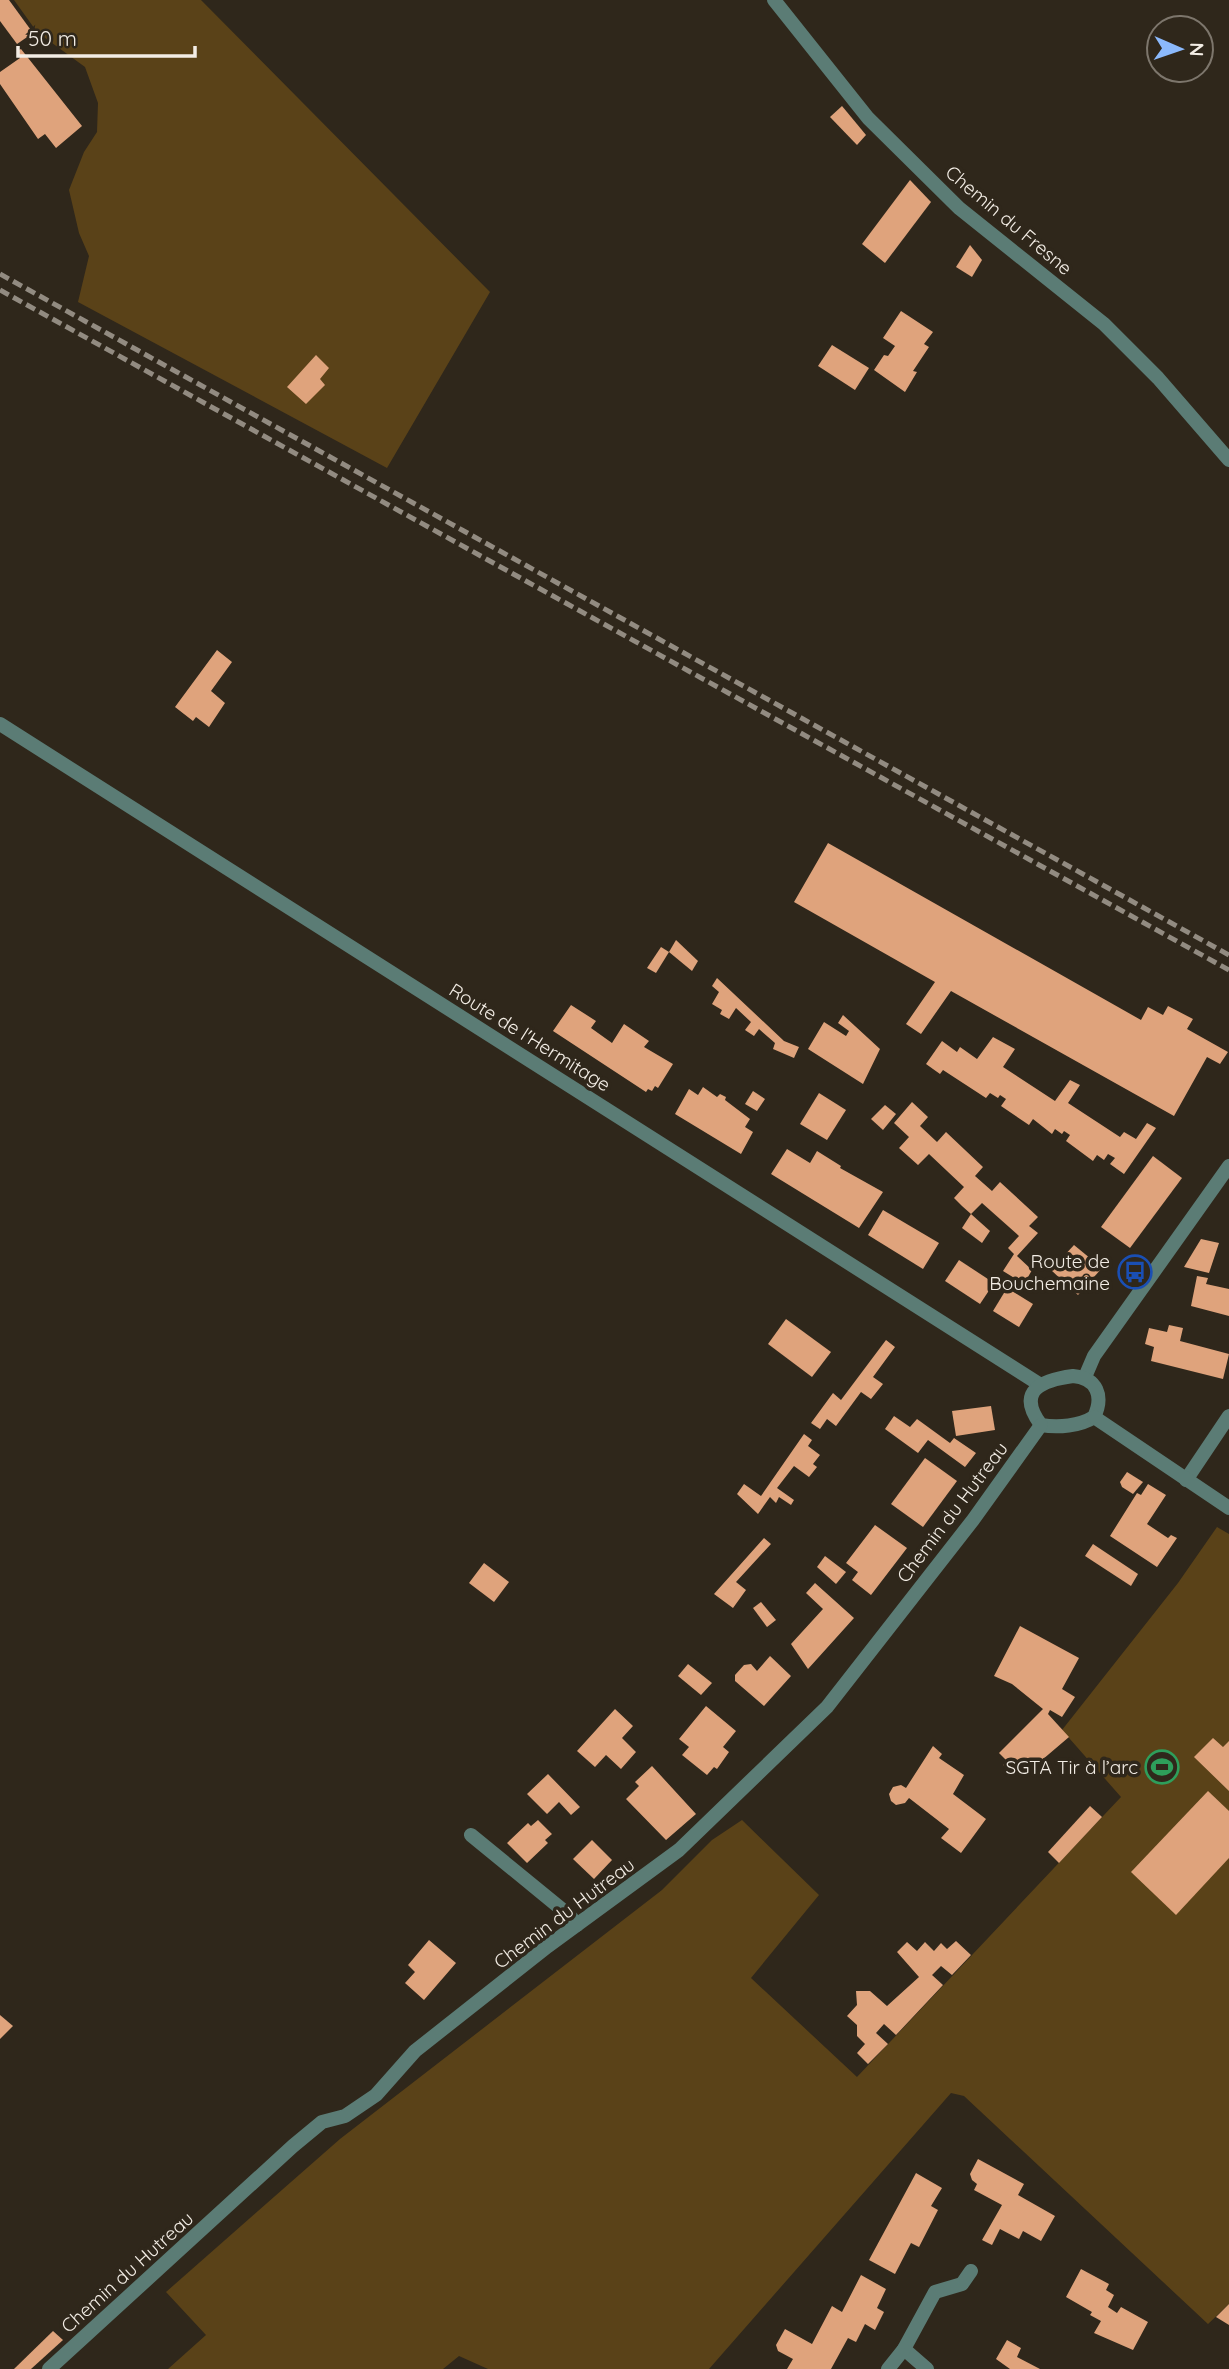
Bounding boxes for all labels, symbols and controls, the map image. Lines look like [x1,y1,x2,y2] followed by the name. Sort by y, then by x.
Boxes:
[18,14,194,58] scale bar
[1145,14,1215,84] north arrow
[28,25,77,51] text: 50 m
[1185,42,1209,57] text: N
[941,160,1077,280] street label: Chemin du Fresne
[445,978,615,1096] street label: Route de l'Hermitage
[989,1249,1110,1295] place label: Route de Bouchemaine
[1116,1253,1154,1291] bus stop icon: Route de Bouchemaine
[891,1437,1013,1587] street label: Chemin du Hutreau
[1143,1748,1181,1786] sports icon: SGTA Tir à l’arc
[1006,1755,1138,1779] place label: SGTA Tir à l’arc
[489,1852,639,1974] street label: Chemin du Hutreau
[56,2206,198,2338] street label: Chemin du Hutreau

